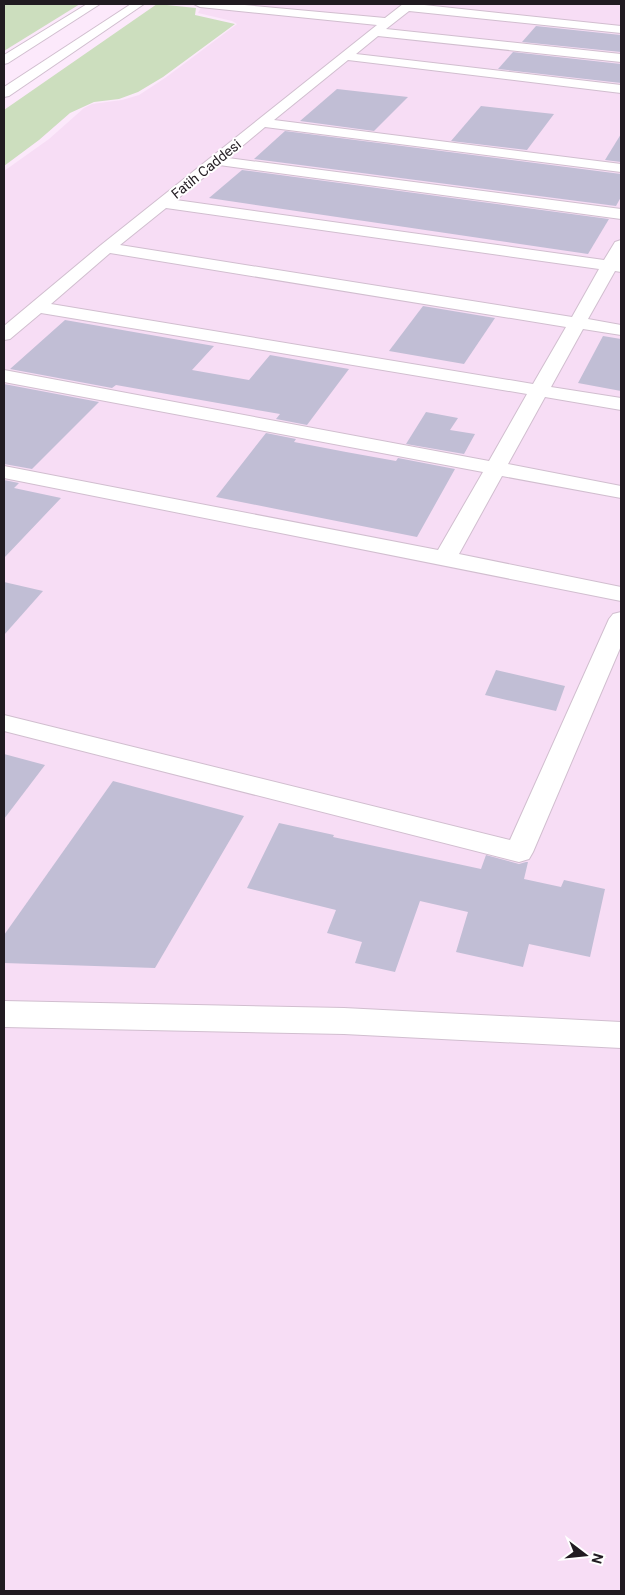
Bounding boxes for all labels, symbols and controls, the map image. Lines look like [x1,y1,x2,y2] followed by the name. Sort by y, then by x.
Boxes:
[168,136,244,202] street label: Fatih Caddesi
[560,1530,610,1580] north arrow
[588,1552,607,1566] text: N

